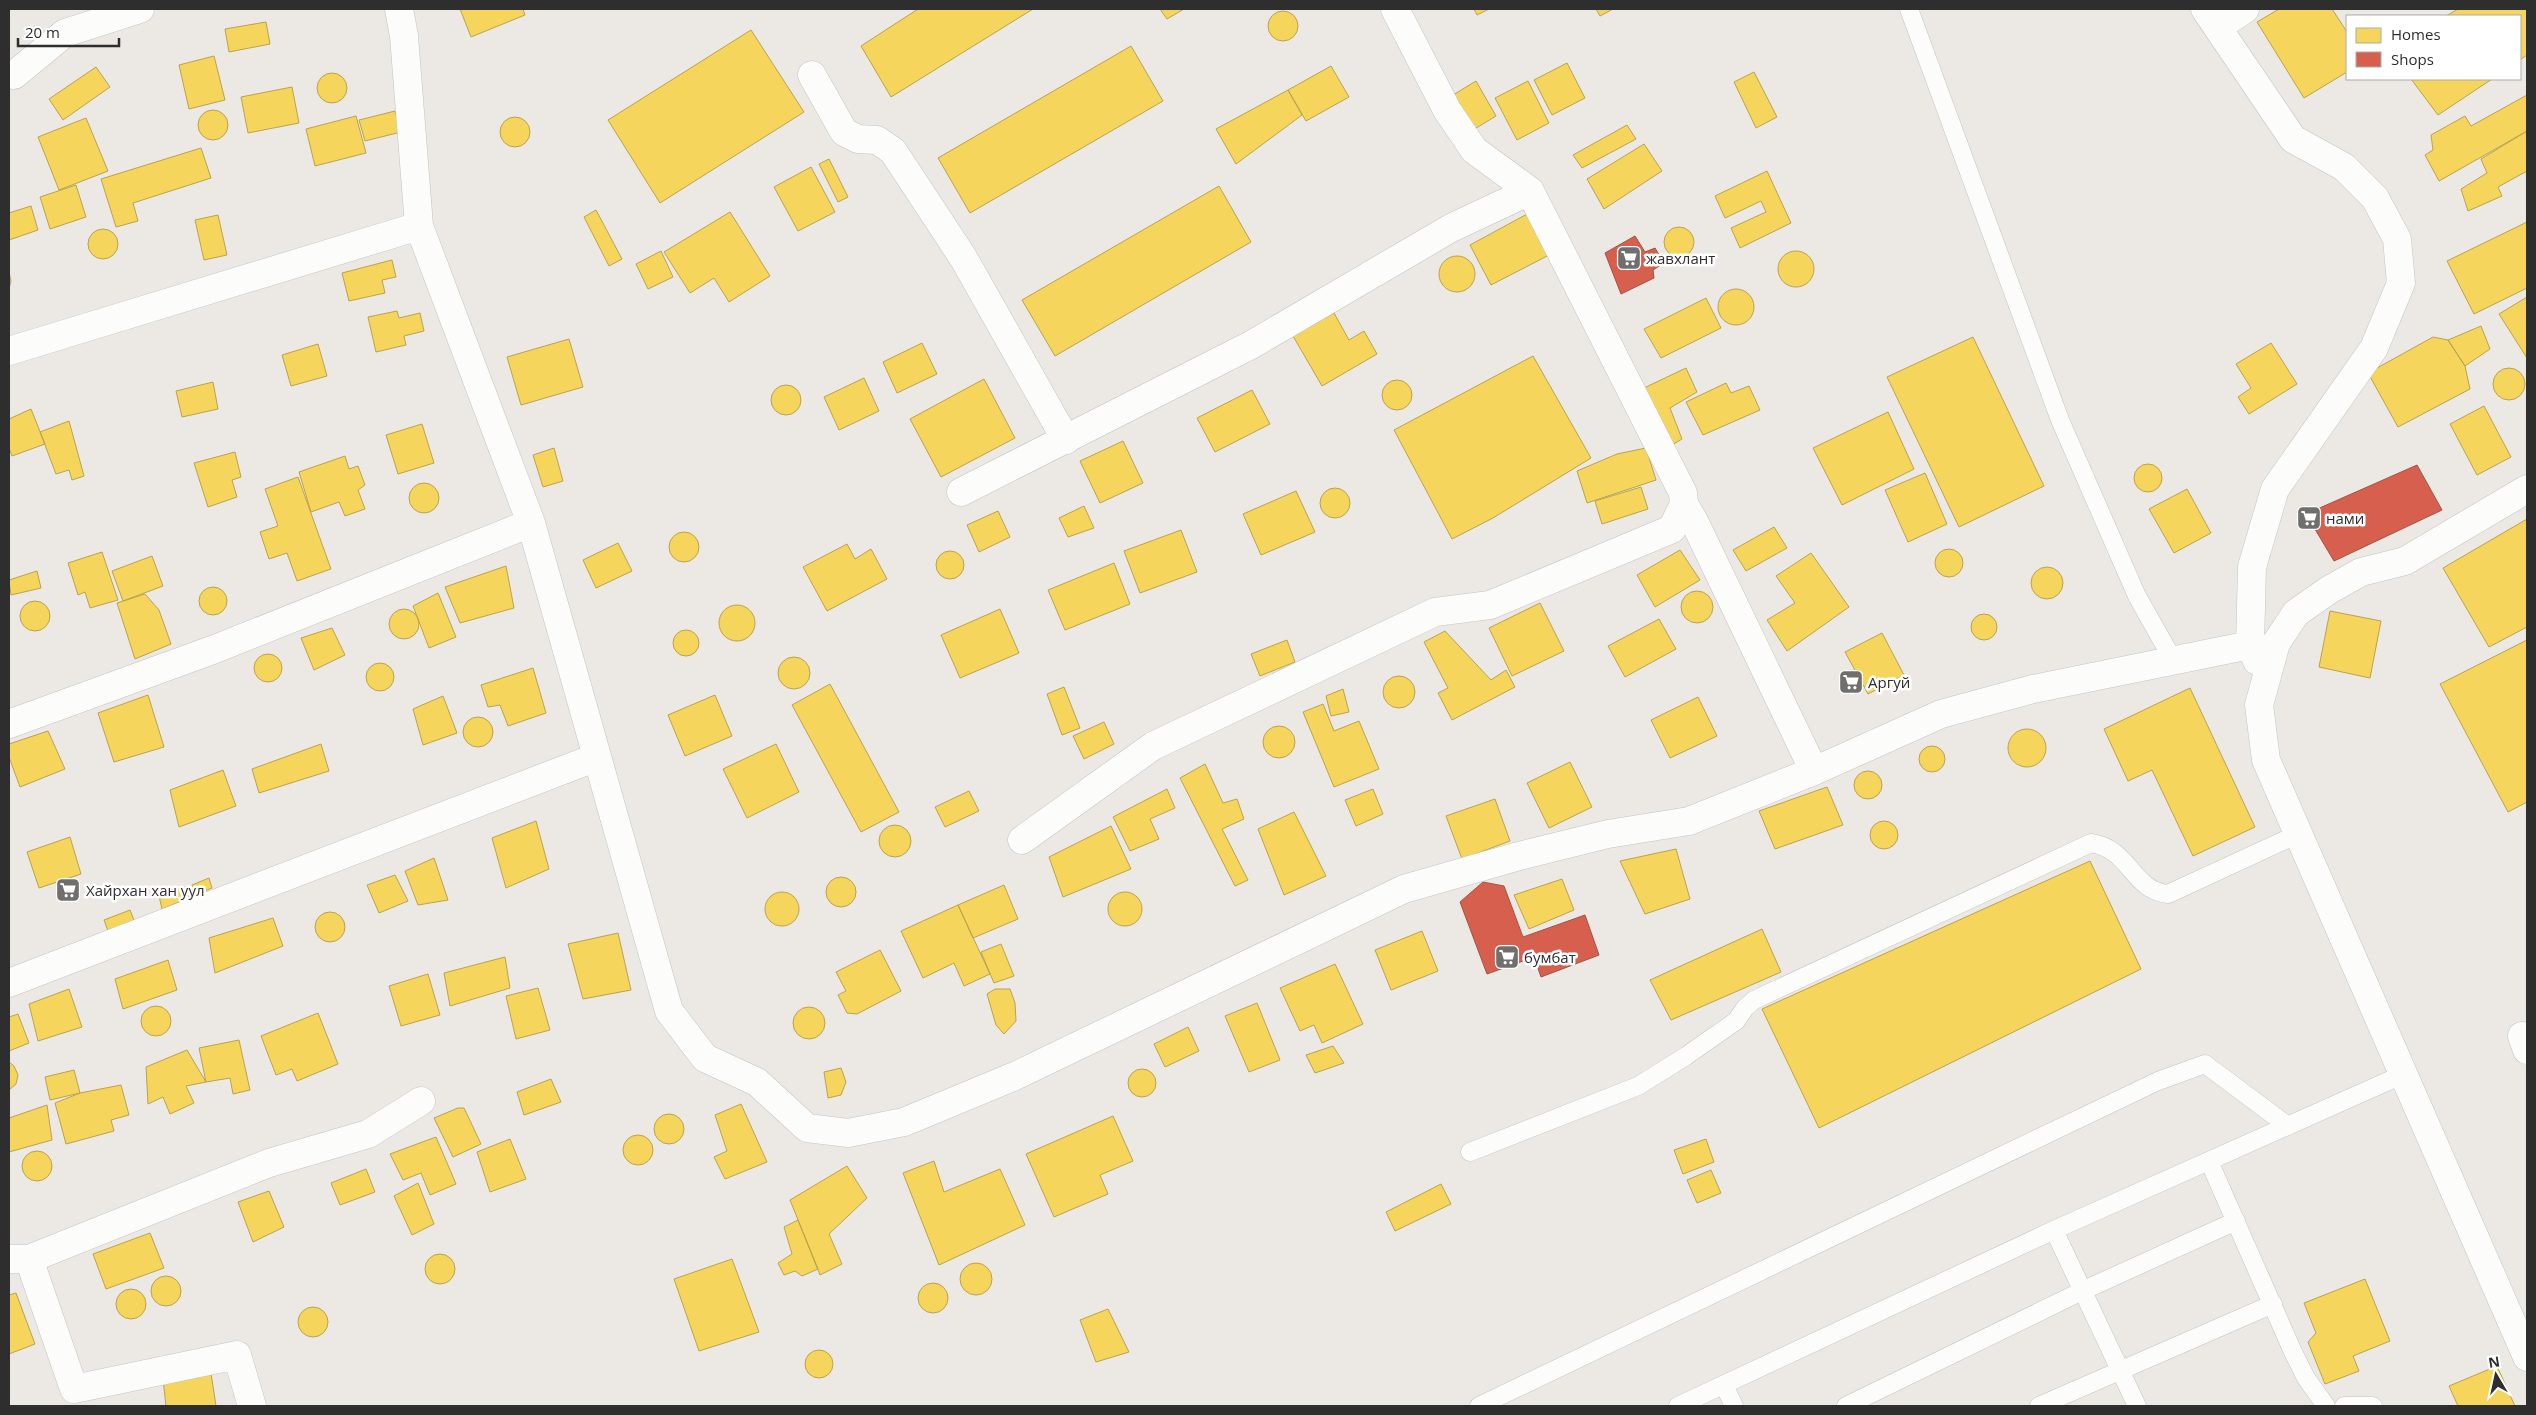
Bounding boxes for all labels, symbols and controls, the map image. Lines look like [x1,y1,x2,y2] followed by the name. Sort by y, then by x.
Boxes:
[18,15,119,47] scale bar
[2346,15,2521,80] legend
[25,22,60,42] text: 20 m
[2391,24,2441,44] text: Homes
[2391,49,2434,69] text: Shops
[1616,245,1642,271] supermarket icon: жавхлант
[1646,248,1715,268] place label: жавхлант
[2296,505,2322,531] supermarket icon: нами
[2326,508,2364,528] place label: нами
[1838,669,1864,695] supermarket icon: Аргуй
[1868,672,1910,692] place label: Аргуй
[55,877,81,903] supermarket icon: Хайрхан хан уул
[86,880,204,900] place label: Хайрхан хан уул
[1494,944,1520,970] supermarket icon: бумбат
[1524,947,1576,967] place label: бумбат
[2471,1350,2521,1400] north arrow
[2487,1351,2501,1372] text: N

